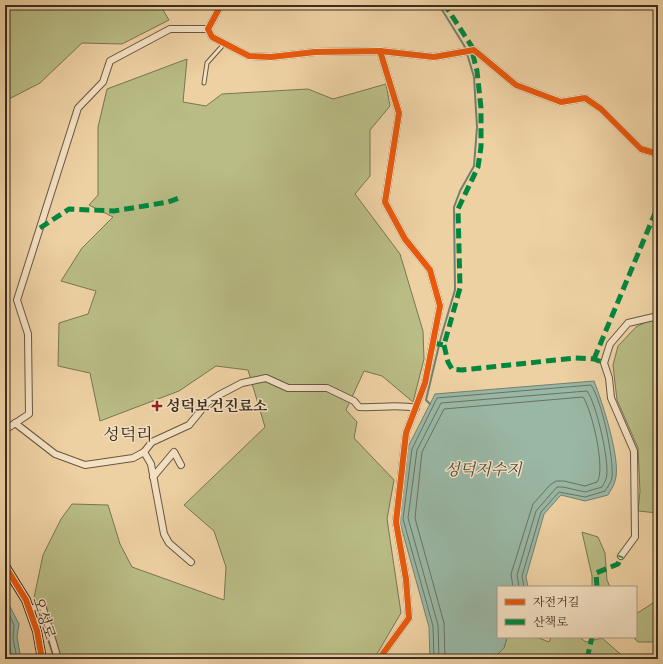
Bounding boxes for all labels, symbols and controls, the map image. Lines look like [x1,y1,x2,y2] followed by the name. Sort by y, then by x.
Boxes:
[166,397,268,415] place label: 성덕보건진료소
[151,400,163,412] marker: 성덕보건진료소
[103,426,153,444] district label: 성덕리
[444,461,523,479] water label: 성덕저수지
[497,586,637,638] legend
[29,595,58,642] street label: 오성로
[533,596,579,609] text: 자전거길
[533,615,568,629] text: 산책로

